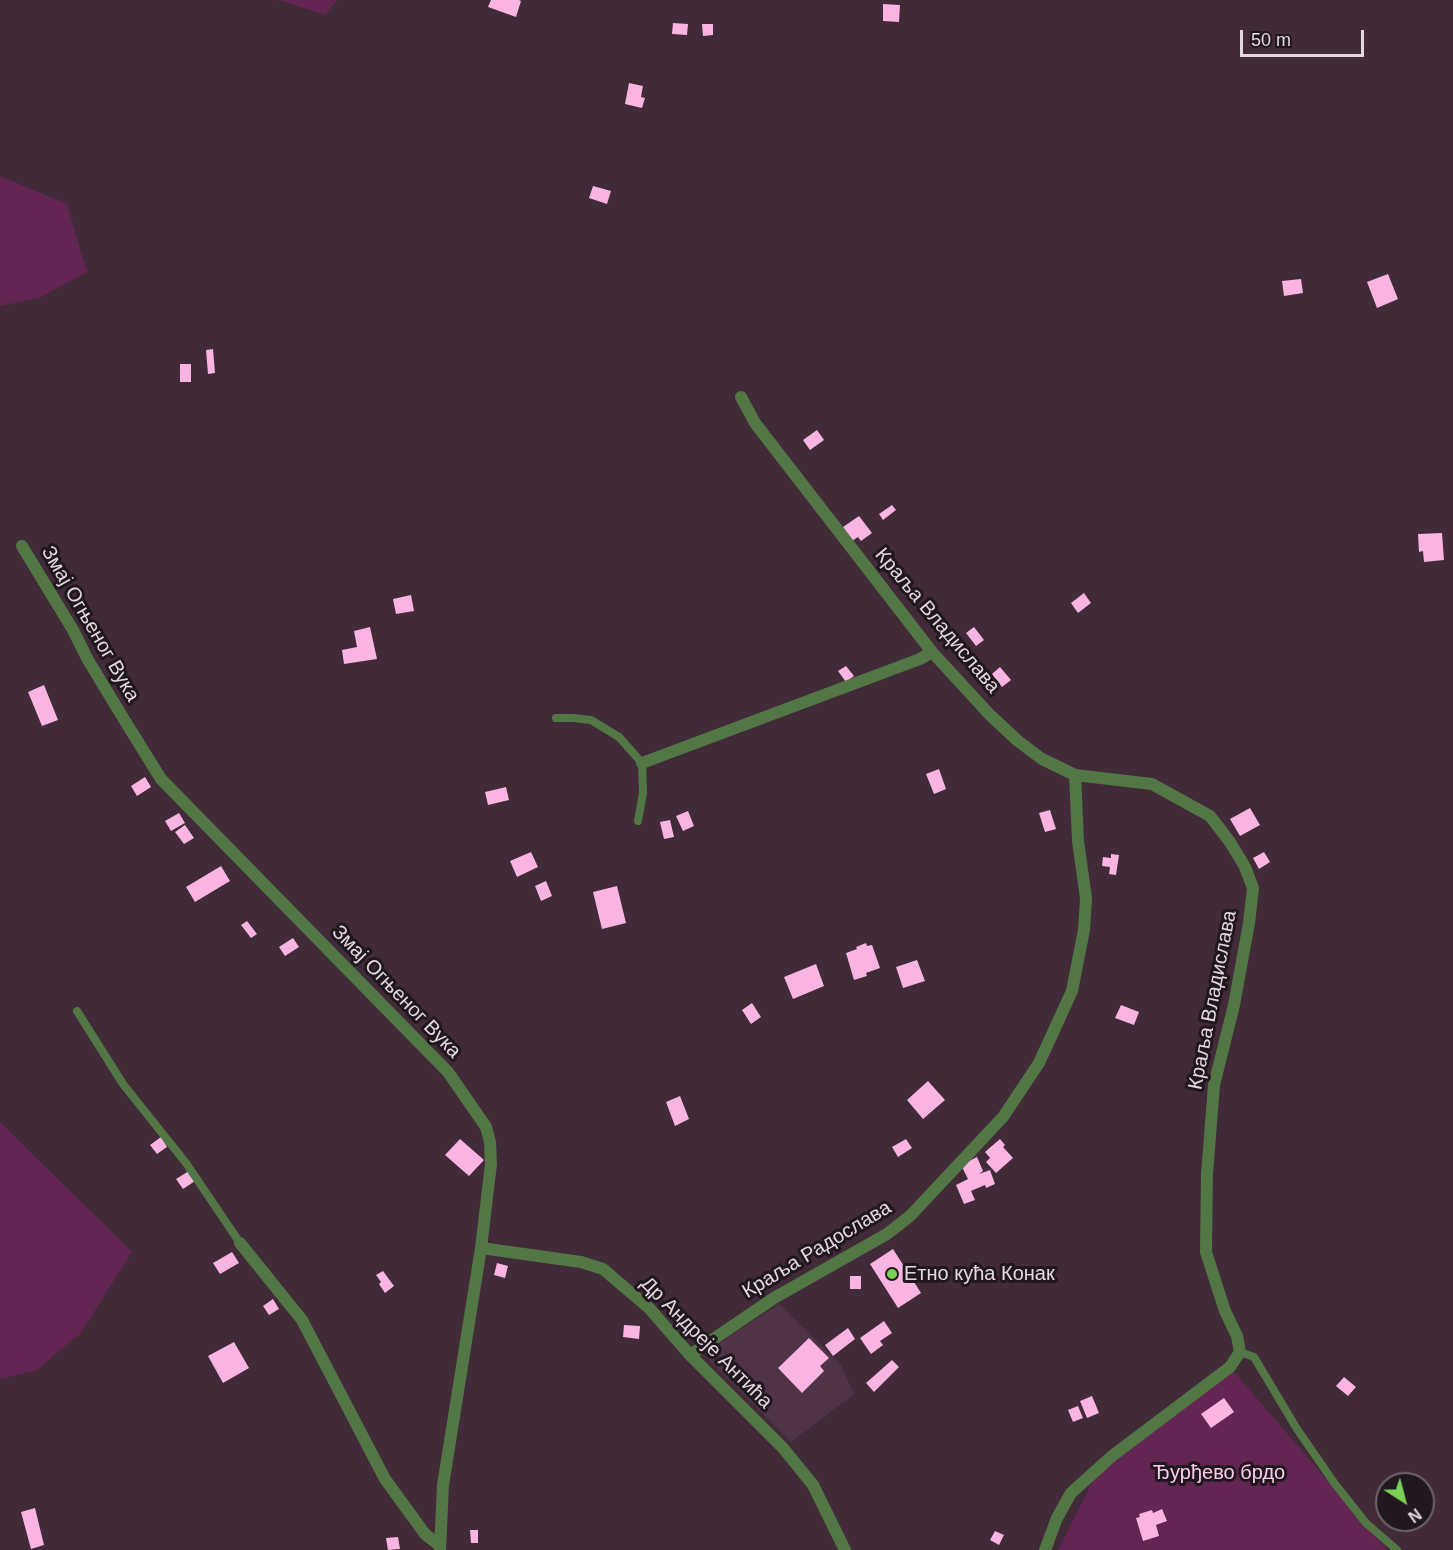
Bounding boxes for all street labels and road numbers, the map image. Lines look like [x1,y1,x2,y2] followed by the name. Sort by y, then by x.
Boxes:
[36,542,144,706] street label: Змај Огњеног Вука
[869,544,1005,698] street label: Краља Владислава
[1184,908,1242,1092] street label: Краља Владислава
[326,920,466,1064] street label: Змај Огњеног Вука
[738,1196,896,1304] street label: Краља Радослава
[635,1272,777,1414] street label: Др Андреје Антића

